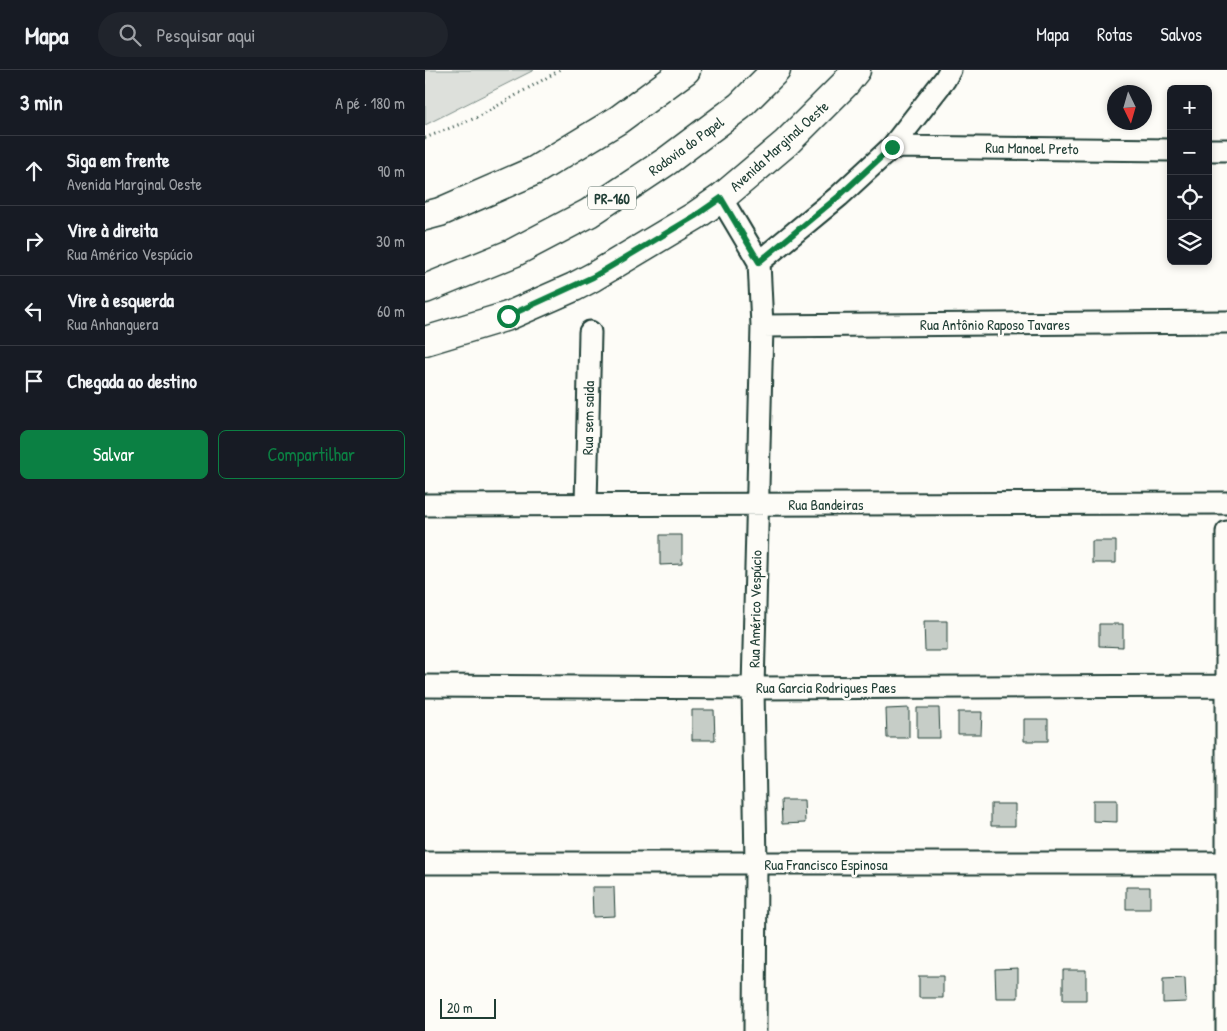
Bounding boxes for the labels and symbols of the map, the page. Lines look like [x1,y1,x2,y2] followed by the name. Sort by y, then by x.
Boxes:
[1107,85,1152,130] north arrow
[725,96,833,196] street label: Avenida Marginal Oeste
[644,112,728,180] street label: Rodovia do Papel
[881,136,904,159] route end
[985,137,1079,159] street label: Rua Manoel Preto
[588,186,636,210] road number: PR-160
[497,305,520,328] route start
[920,314,1070,335] street label: Rua Antônio Raposo Tavares
[577,381,599,455] street label: Rua sem saida
[788,494,864,515] street label: Rua Bandeiras
[743,550,767,668] street label: Rua Américo Vespúcio
[756,677,896,698] street label: Rua Garcia Rodrigues Paes
[764,854,888,875] street label: Rua Francisco Espinosa
[440,996,496,1019] scale bar

